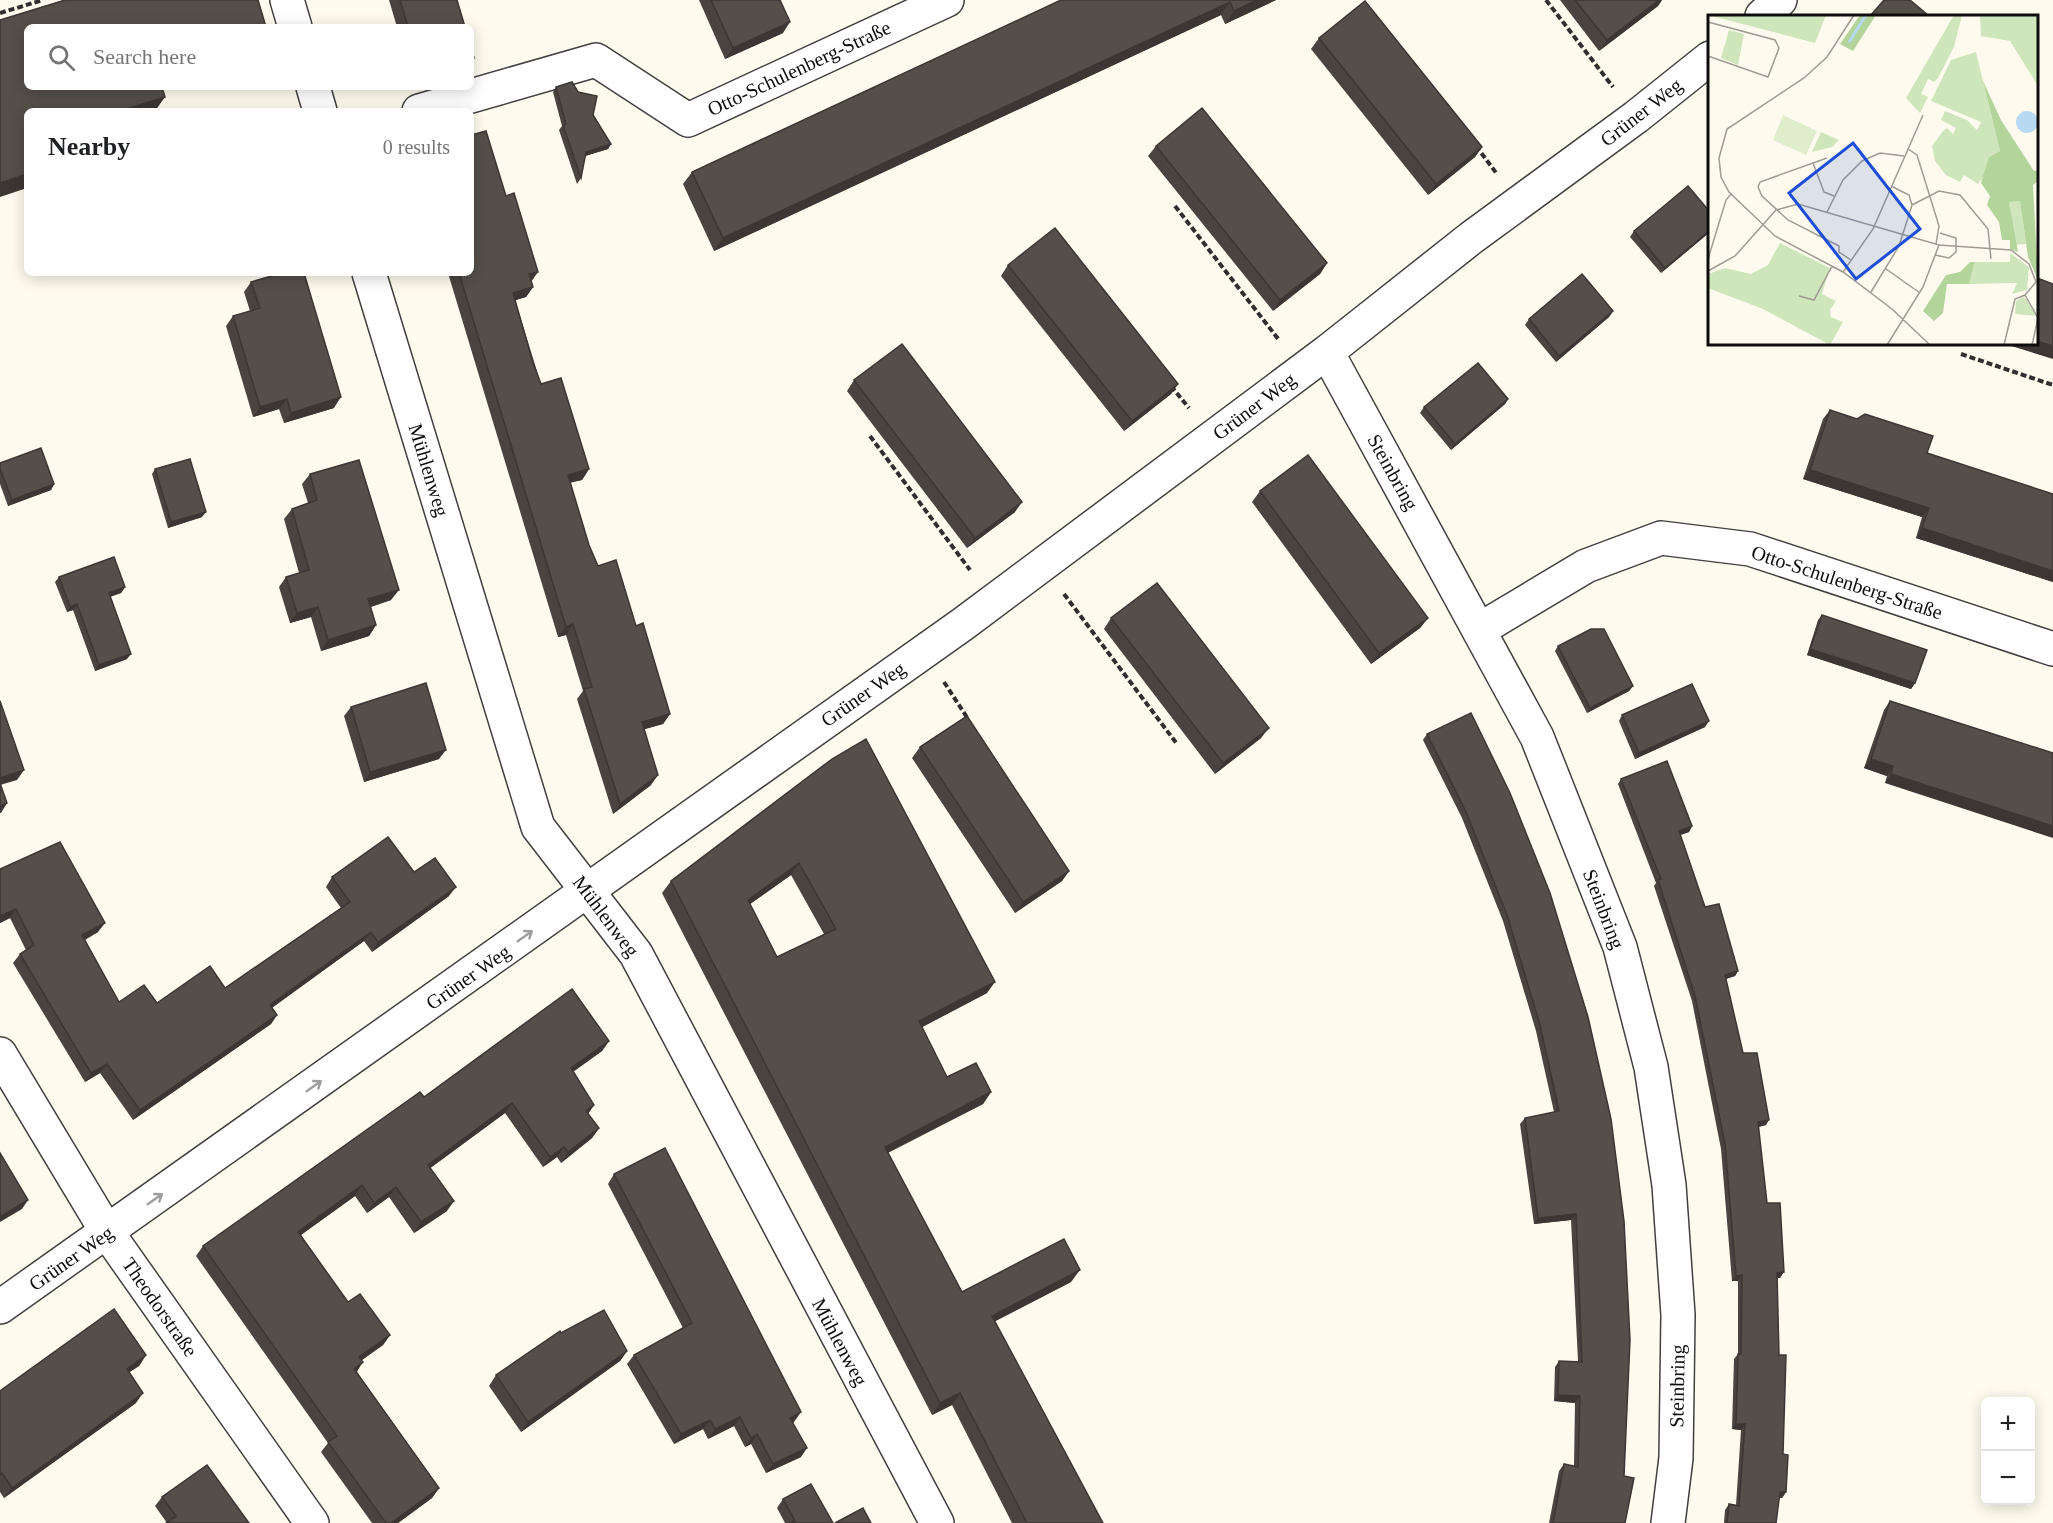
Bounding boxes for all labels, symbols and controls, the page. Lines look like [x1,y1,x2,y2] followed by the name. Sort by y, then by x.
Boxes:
[1708,15,2038,345] inset map
[704,16,895,121] street label: Otto-Schulenberg-Straße
[24,24,474,90] search box
[45,41,78,74] icon: search
[93,44,196,69] text: Search here
[1596,73,1687,151] street label: Grüner Weg
[48,132,130,161] text: Nearby
[383,136,450,158] text: 0 results
[1208,368,1300,445] street label: Grüner Weg
[404,421,453,519] street label: Mühlenweg
[1362,430,1423,514] street label: Steinbring
[1748,541,1945,624] street label: Otto-Schulenberg-Straße
[817,657,910,732] street label: Grüner Weg
[1578,866,1629,952] street label: Steinbring
[568,871,644,961] street label: Mühlenweg
[516,930,532,943] one-way arrow
[422,940,515,1015] street label: Grüner Weg
[306,1080,322,1092] one-way arrow
[147,1192,163,1205] one-way arrow
[25,1221,118,1296] street label: Grüner Weg
[118,1253,202,1361] street label: Theodorstraße
[807,1295,872,1390] street label: Mühlenweg
[1665,1344,1690,1428] street label: Steinbring
[1981,1397,2035,1505] map controls
[1981,1397,2035,1451] button: +
[1981,1451,2035,1505] button: −

